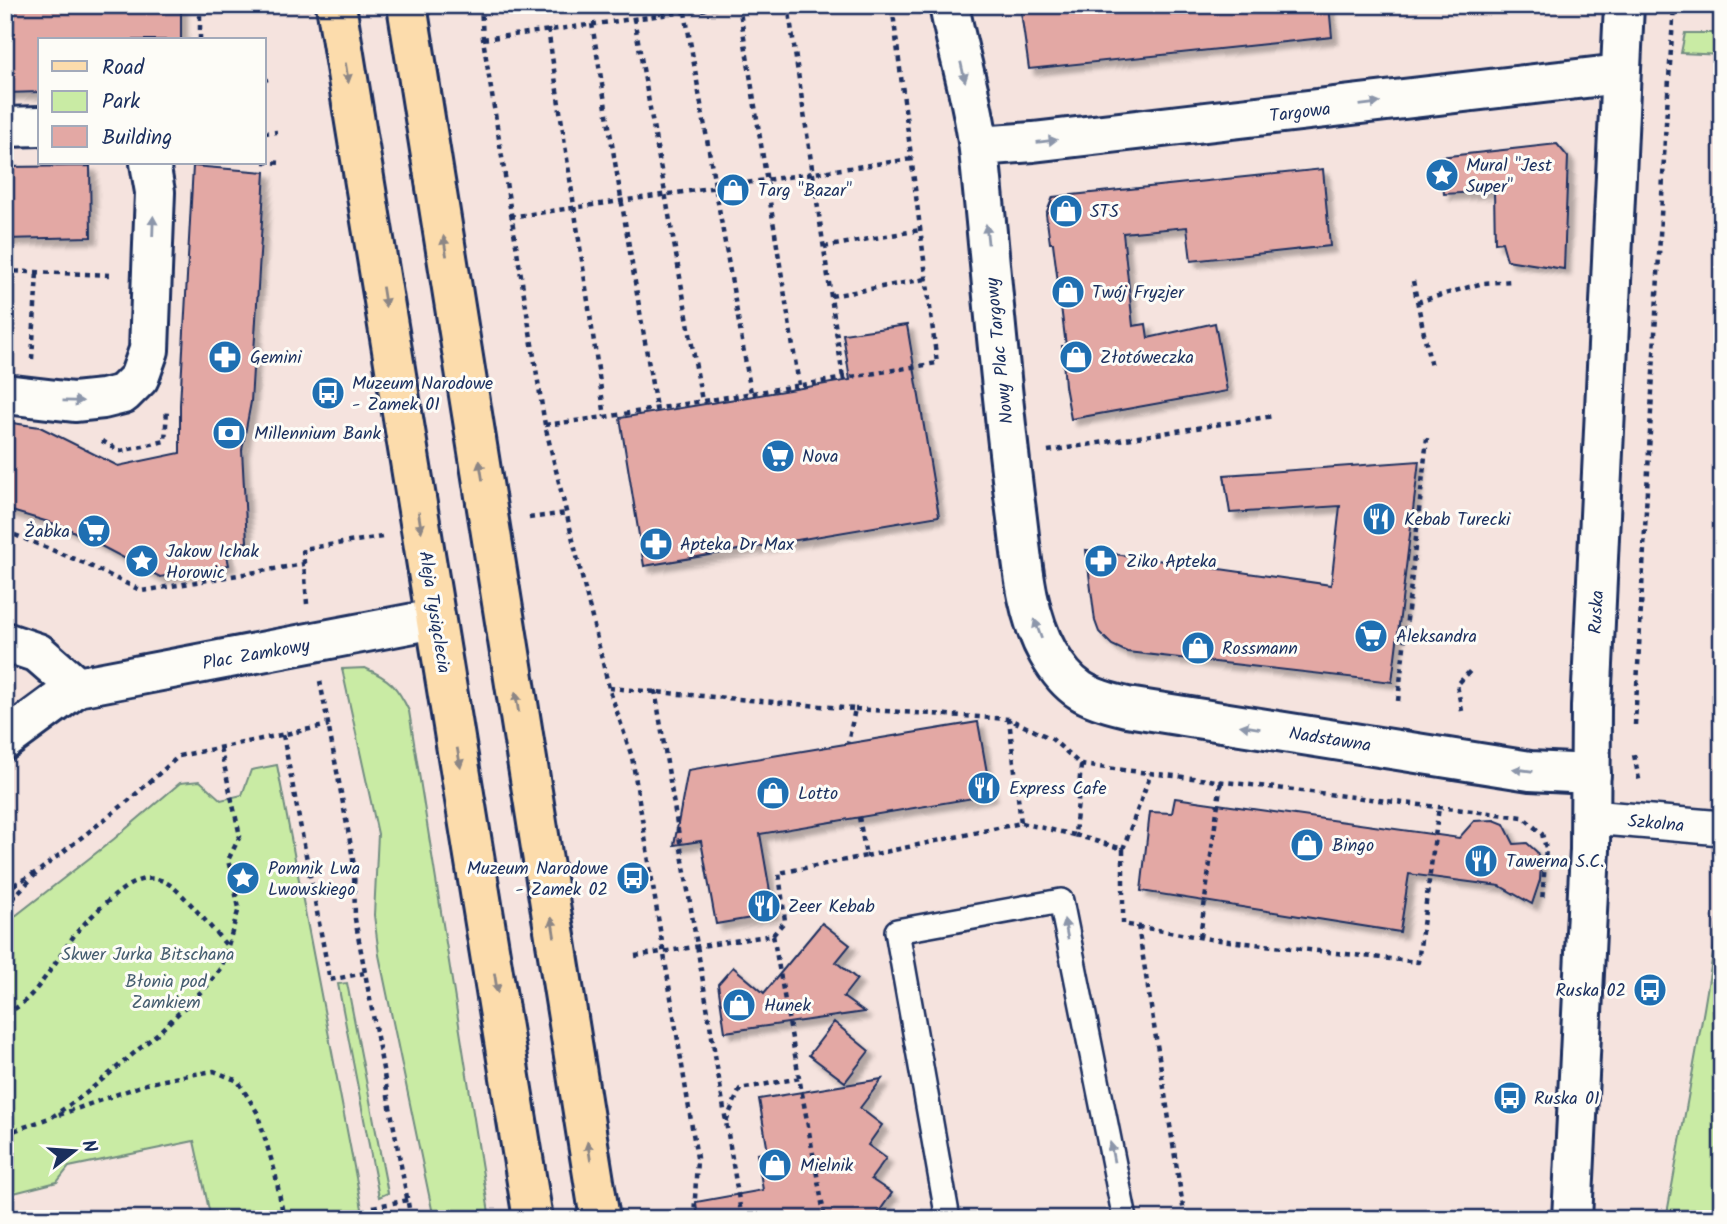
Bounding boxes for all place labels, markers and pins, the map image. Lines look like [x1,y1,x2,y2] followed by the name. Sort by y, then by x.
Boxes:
[1466,152,1553,202] place label: Mural "Jest Super"
[1423,156,1461,194] place icon: Mural "Jest Super"
[714,171,752,209] shop icon: Targ "Bazar"
[758,177,852,206] place label: Targ "Bazar"
[1047,192,1085,230] shop icon: STS
[1090,198,1119,227] place label: STS
[1049,273,1087,311] shop icon: Twój Fryzjer
[1092,279,1185,308] place label: Twój Fryzjer
[206,338,244,376] pharmacy icon: Gemini
[1057,338,1095,376] shop icon: Złotóweczka
[250,344,302,373] place label: Gemini
[1100,344,1194,373] place label: Złotóweczka
[352,370,493,420] place label: Muzeum Narodowe - Zamek 01
[309,374,347,412] bus stop icon: Muzeum Narodowe - Zamek 01
[210,414,248,452] bank icon: Millennium Bank
[254,420,382,449] place label: Millennium Bank
[759,437,797,475] supermarket icon: Nova
[802,443,838,472] place label: Nova
[1360,500,1398,538] restaurant icon: Kebab Turecki
[1404,506,1511,535] place label: Kebab Turecki
[75,512,113,550] supermarket icon: Żabka
[24,518,70,547] place label: Żabka
[637,525,675,563] pharmacy icon: Apteka Dr Max
[680,531,794,560] place label: Apteka Dr Max
[166,538,259,588] place label: Jakow Ichak Horowic
[123,542,161,580] place icon: Jakow Ichak Horowic
[1082,542,1120,580] pharmacy icon: Ziko Apteka
[1126,548,1217,577] place label: Ziko Apteka
[1352,617,1390,655] supermarket icon: Aleksandra
[1396,623,1477,652] place label: Aleksandra
[1179,629,1217,667] shop icon: Rossmann
[1222,635,1298,664] place label: Rossmann
[965,769,1003,807] restaurant icon: Express Cafe
[754,774,792,812] shop icon: Lotto
[1009,775,1107,804] place label: Express Cafe
[798,780,838,809] place label: Lotto
[1288,826,1326,864] shop icon: Bingo
[1332,832,1374,861] place label: Bingo
[1462,842,1500,880] restaurant icon: Tawerna S.C.
[1506,848,1604,877] place label: Tawerna S.C.
[268,855,360,905] place label: Pomnik Lwa Lwowskiego
[467,855,608,905] place label: Muzeum Narodowe - Zamek 02
[224,859,262,897] place icon: Pomnik Lwa Lwowskiego
[614,859,652,897] bus stop icon: Muzeum Narodowe - Zamek 02
[745,887,783,925] restaurant icon: Zeer Kebab
[788,893,875,922] place label: Zeer Kebab
[1631,971,1669,1009] bus stop icon: Ruska 02
[1556,977,1626,1006] place label: Ruska 02
[720,986,758,1024] shop icon: Hunek
[764,992,811,1021] place label: Hunek
[1491,1079,1529,1117] bus stop icon: Ruska 01
[1534,1085,1600,1114] place label: Ruska 01
[756,1146,794,1184] shop icon: Mielnik
[800,1152,854,1181] place label: Mielnik

